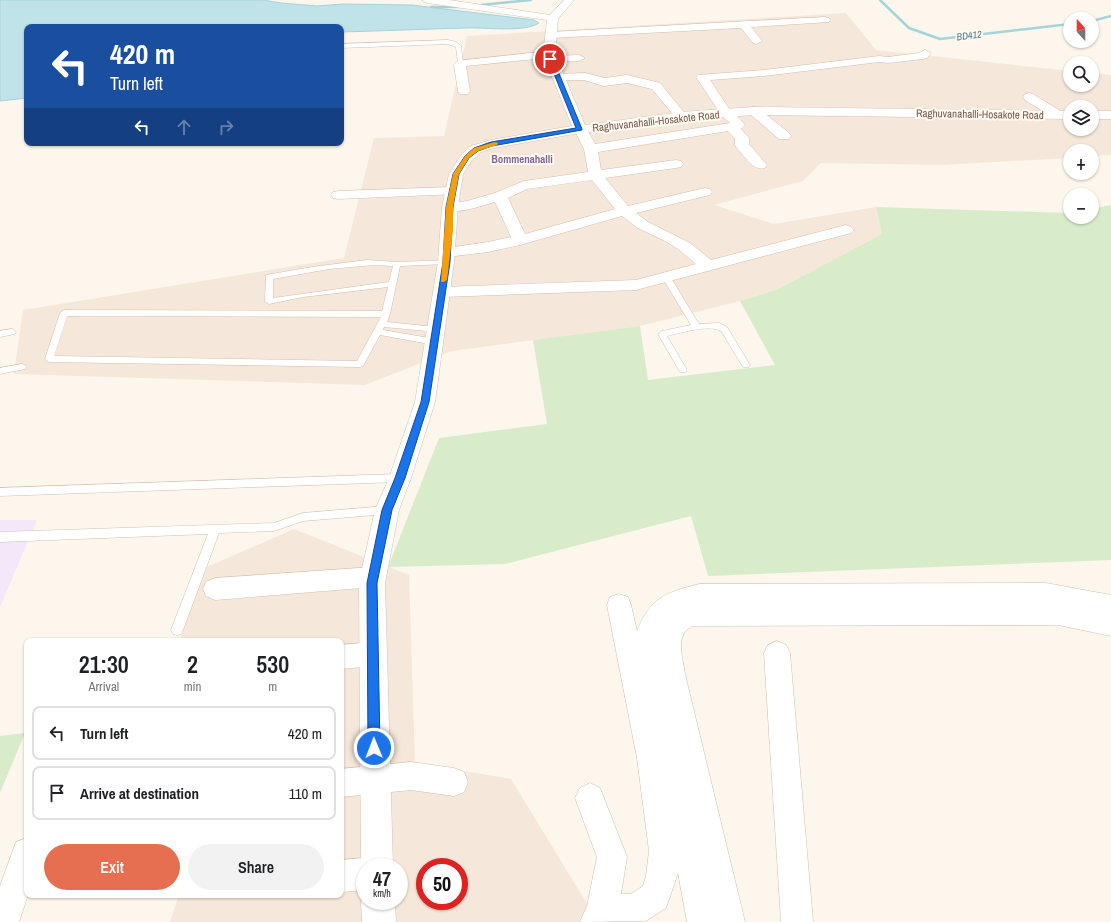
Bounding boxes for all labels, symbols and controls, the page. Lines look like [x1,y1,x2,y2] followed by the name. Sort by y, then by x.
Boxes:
[1063,12,1099,48] north arrow
[1063,12,1099,224] map controls
[956,27,983,43] water label: BD412
[110,35,175,73] text: 420 m
[44,40,96,92] icon: left
[533,42,567,76] pin
[539,48,561,70] icon: arrive
[1063,56,1099,92] button: search
[110,71,163,96] text: Turn left
[1063,100,1099,136] button: layers
[916,106,1044,122] street label: Raghuvanahalli-Hosakote Road
[592,107,720,135] street label: Raghuvanahalli-Hosakote Road
[131,116,153,138] icon: left
[173,116,195,138] icon: ahead
[215,116,237,138] icon: right
[1063,144,1099,180] button: +
[491,152,553,166] district label: Bommenahalli
[1063,188,1099,224] button: −
[79,648,129,680] text: 21:30
[187,648,198,680] text: 2
[256,648,289,680] text: 530
[88,678,119,695] text: Arrival
[184,678,201,695] text: min
[268,678,277,695] text: m
[46,722,68,744] icon: left
[80,723,128,744] text: Turn left
[288,723,322,744] text: 420 m
[353,727,395,769] position arrow
[46,782,68,804] icon: arrive
[80,783,199,804] text: Arrive at destination
[289,783,322,804] text: 110 m
[44,844,180,890] button: Exit
[188,844,324,890] button: Share
[416,858,468,910] speed limit sign: 50
[373,865,391,892] text: 47
[373,887,391,900] text: km/h

